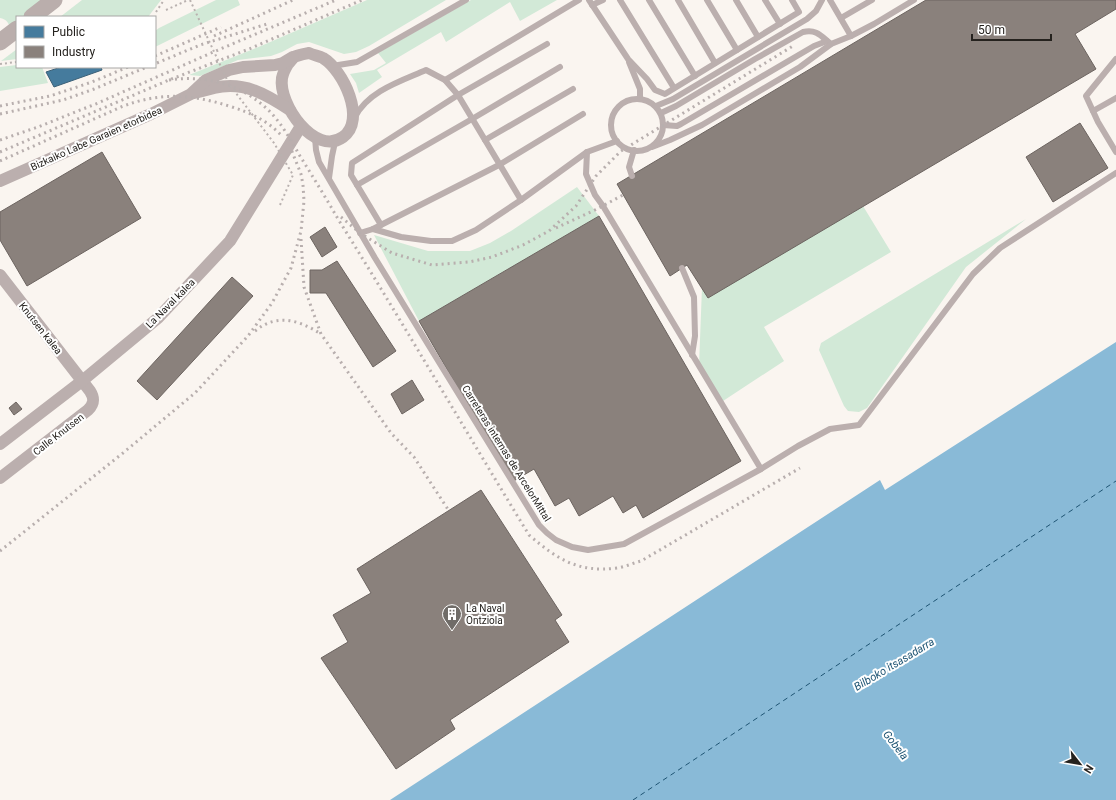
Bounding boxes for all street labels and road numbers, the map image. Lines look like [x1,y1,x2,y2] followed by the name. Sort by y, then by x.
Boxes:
[29,104,164,172] street label: Bizkaiko Labe Garaien etorbidea
[144,277,197,330] street label: La Naval kalea
[17,300,64,356] street label: Knutsen kalea
[460,383,553,523] street label: Carreteras internas de ArcelorMittal
[31,411,86,458] street label: Calle Knutsen

